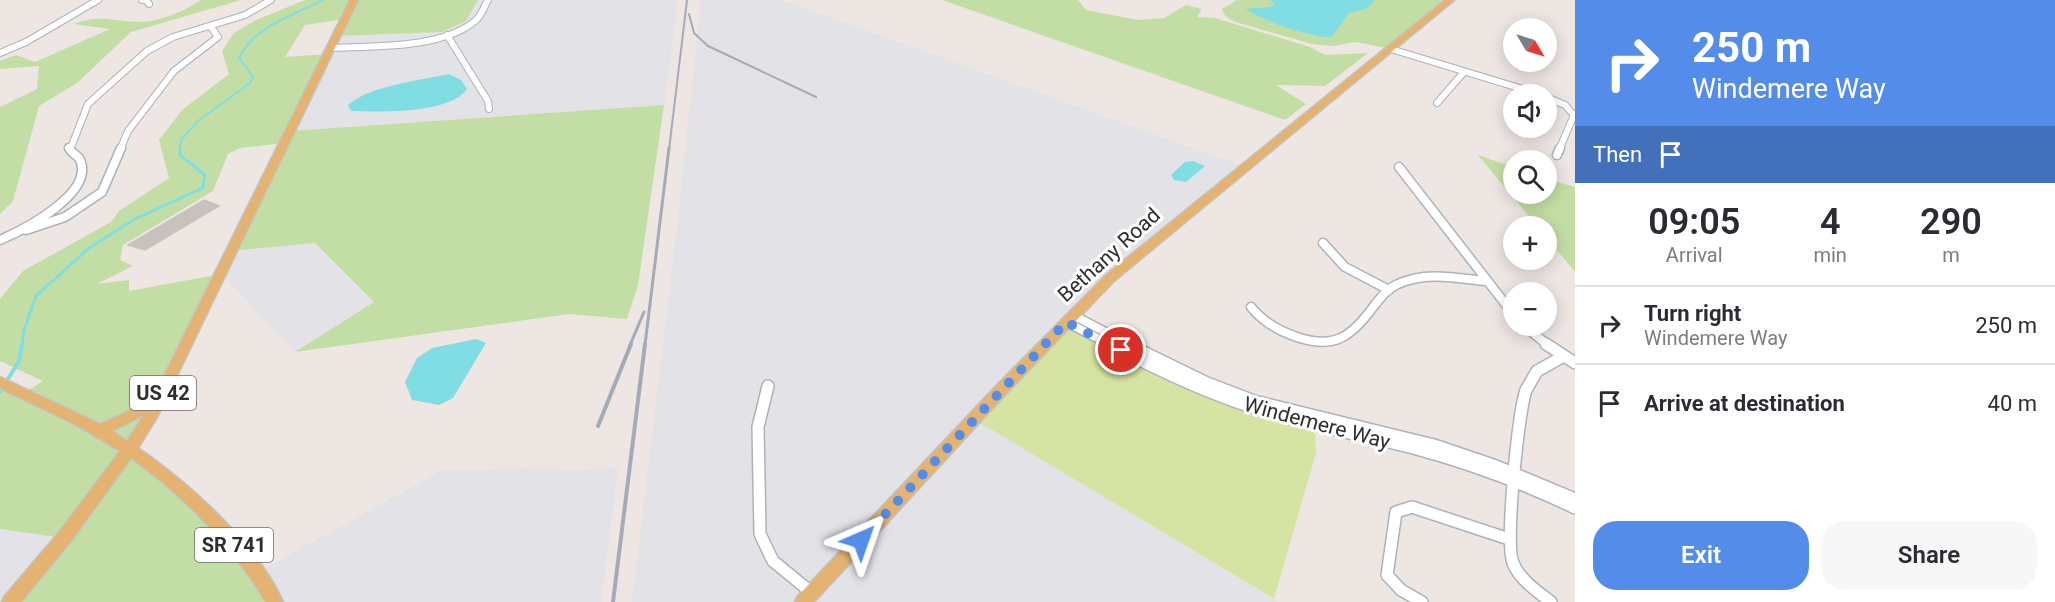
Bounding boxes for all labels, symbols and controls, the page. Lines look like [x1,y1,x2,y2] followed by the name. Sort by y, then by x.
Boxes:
[1503,18,1557,72] north arrow
[1503,18,1557,336] map controls
[1692,23,1811,72] text: 250 m
[1593,24,1671,102] icon: right
[1692,73,1886,105] text: Windemere Way
[1503,84,1557,138] button: sound
[1654,138,1687,171] icon: arrive
[1593,142,1642,167] text: Then
[1503,150,1557,204] button: search
[1648,201,1740,243] text: 09:05
[1820,201,1840,243] text: 4
[1920,201,1982,243] text: 290
[1053,203,1165,307] street label: Bethany Road
[1503,216,1557,270] button: +
[1666,243,1723,267] text: Arrival
[1813,243,1847,267] text: min
[1942,243,1960,267] text: m
[1503,282,1557,336] button: −
[1644,301,1741,326] text: Turn right
[1593,309,1626,342] icon: right
[1975,313,2037,338] text: 250 m
[1095,324,1146,375] pin
[1644,326,1787,350] text: Windemere Way
[1104,333,1137,366] icon: arrive
[130,376,196,410] road number: US 42
[1593,387,1626,420] icon: arrive
[1644,391,1845,416] text: Arrive at destination
[1988,391,2037,416] text: 40 m
[1241,392,1393,454] street label: Windemere Way
[829,508,893,572] position arrow
[1593,521,1809,590] button: Exit
[1821,521,2037,590] button: Share
[195,528,273,562] road number: SR 741

